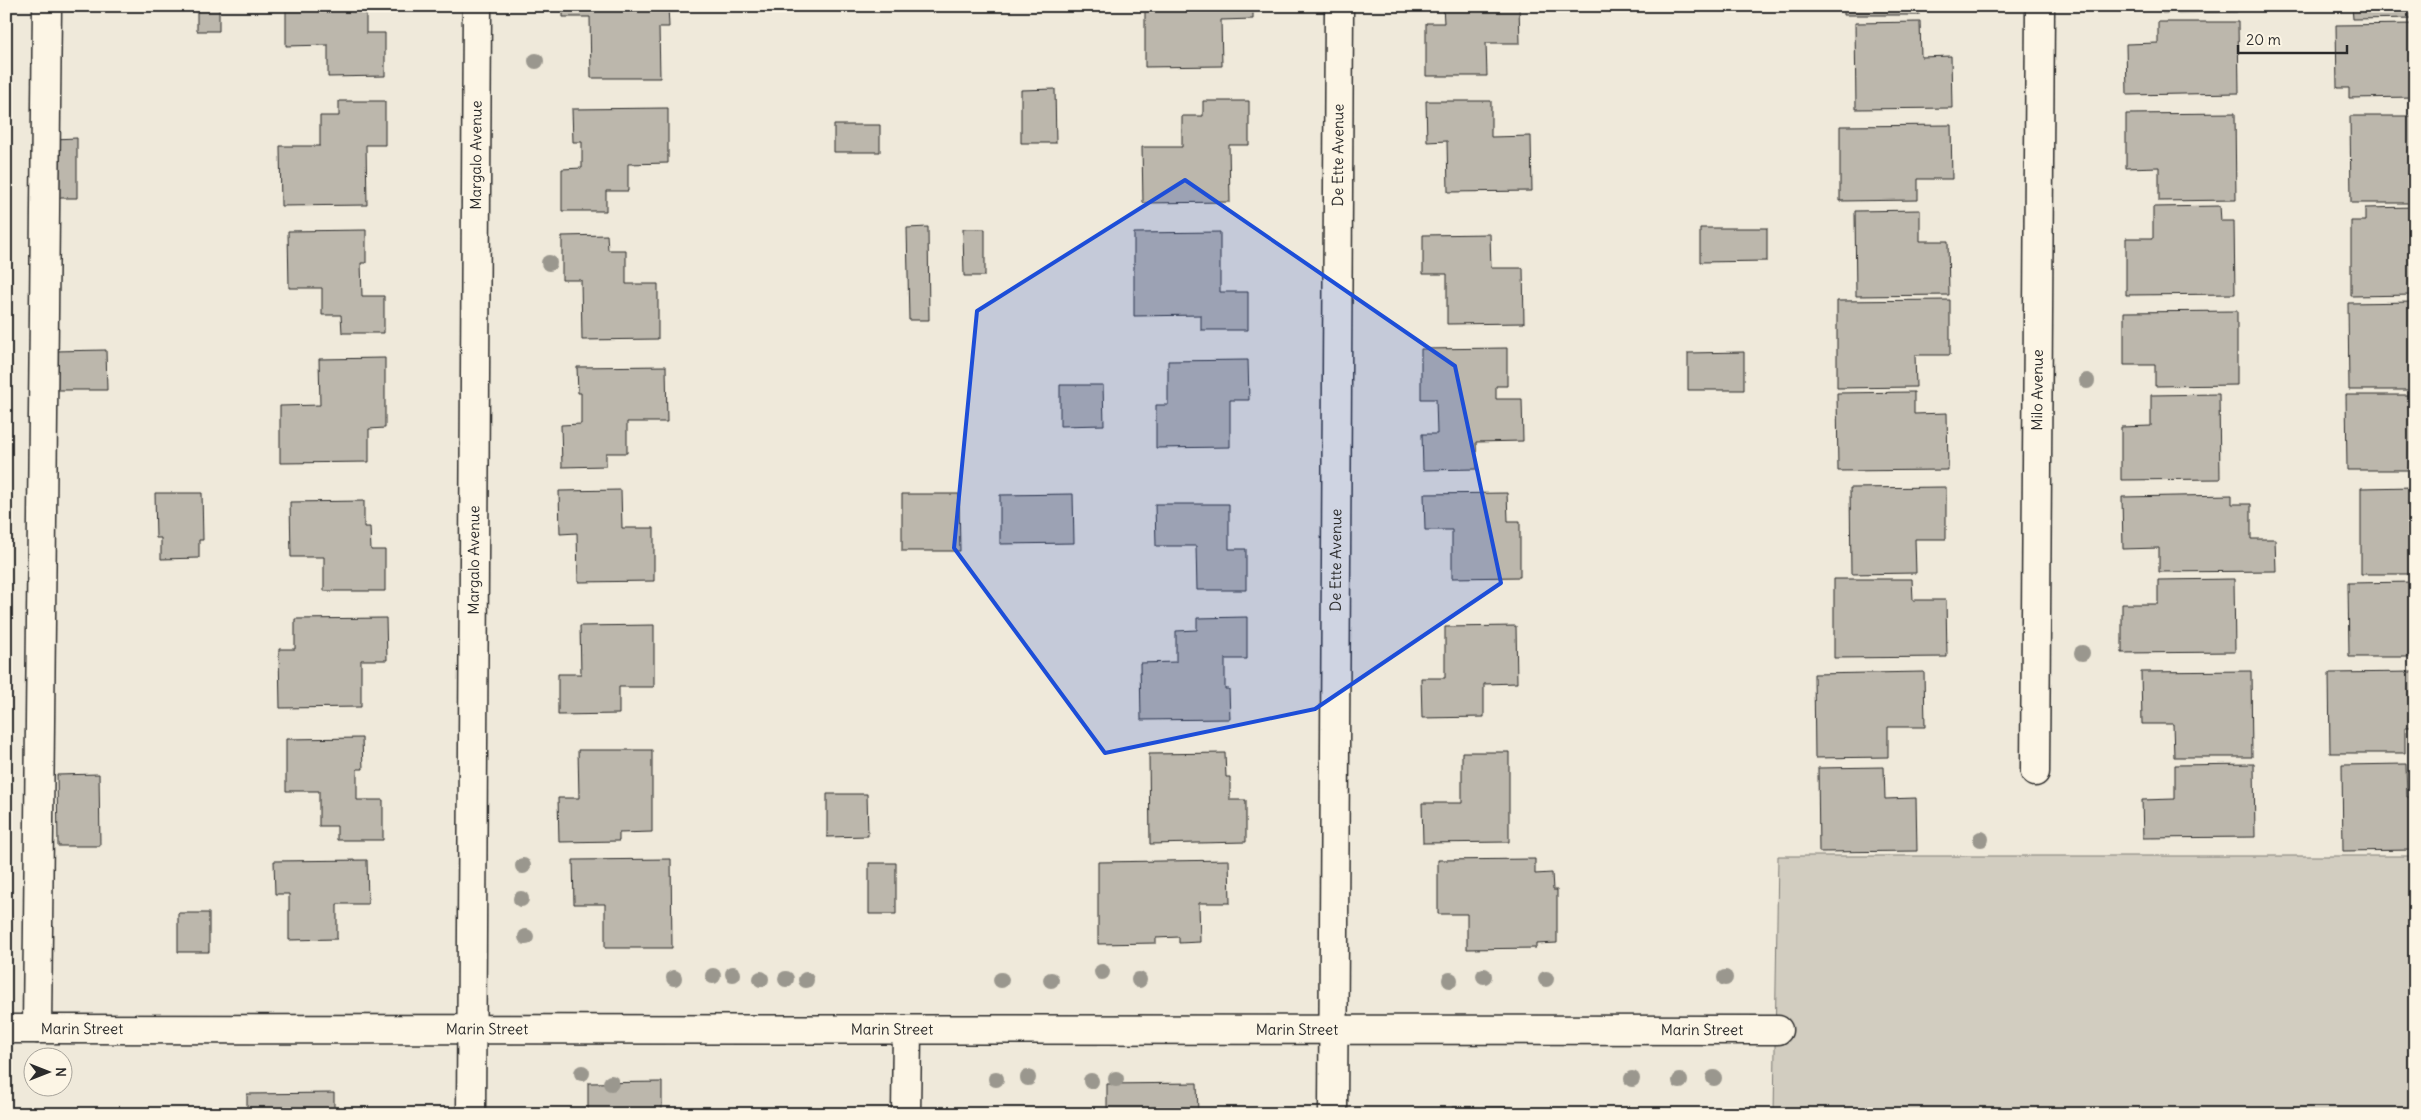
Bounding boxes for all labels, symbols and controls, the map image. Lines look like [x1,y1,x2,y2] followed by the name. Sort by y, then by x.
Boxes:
[2238,22,2347,54] scale bar
[2246,30,2281,49] text: 20 m
[466,100,485,210] street label: Margalo Avenue
[1328,104,1347,207] street label: De Ette Avenue
[2027,349,2047,431] street label: Milo Avenue
[464,505,483,615] street label: Margalo Avenue
[1326,509,1345,612] street label: De Ette Avenue
[41,1019,123,1038] street label: Marin Street
[446,1019,528,1038] street label: Marin Street
[851,1019,933,1039] street label: Marin Street
[1256,1020,1338,1039] street label: Marin Street
[1661,1020,1743,1039] street label: Marin Street
[22,1048,72,1098] north arrow
[52,1067,70,1077] text: N

